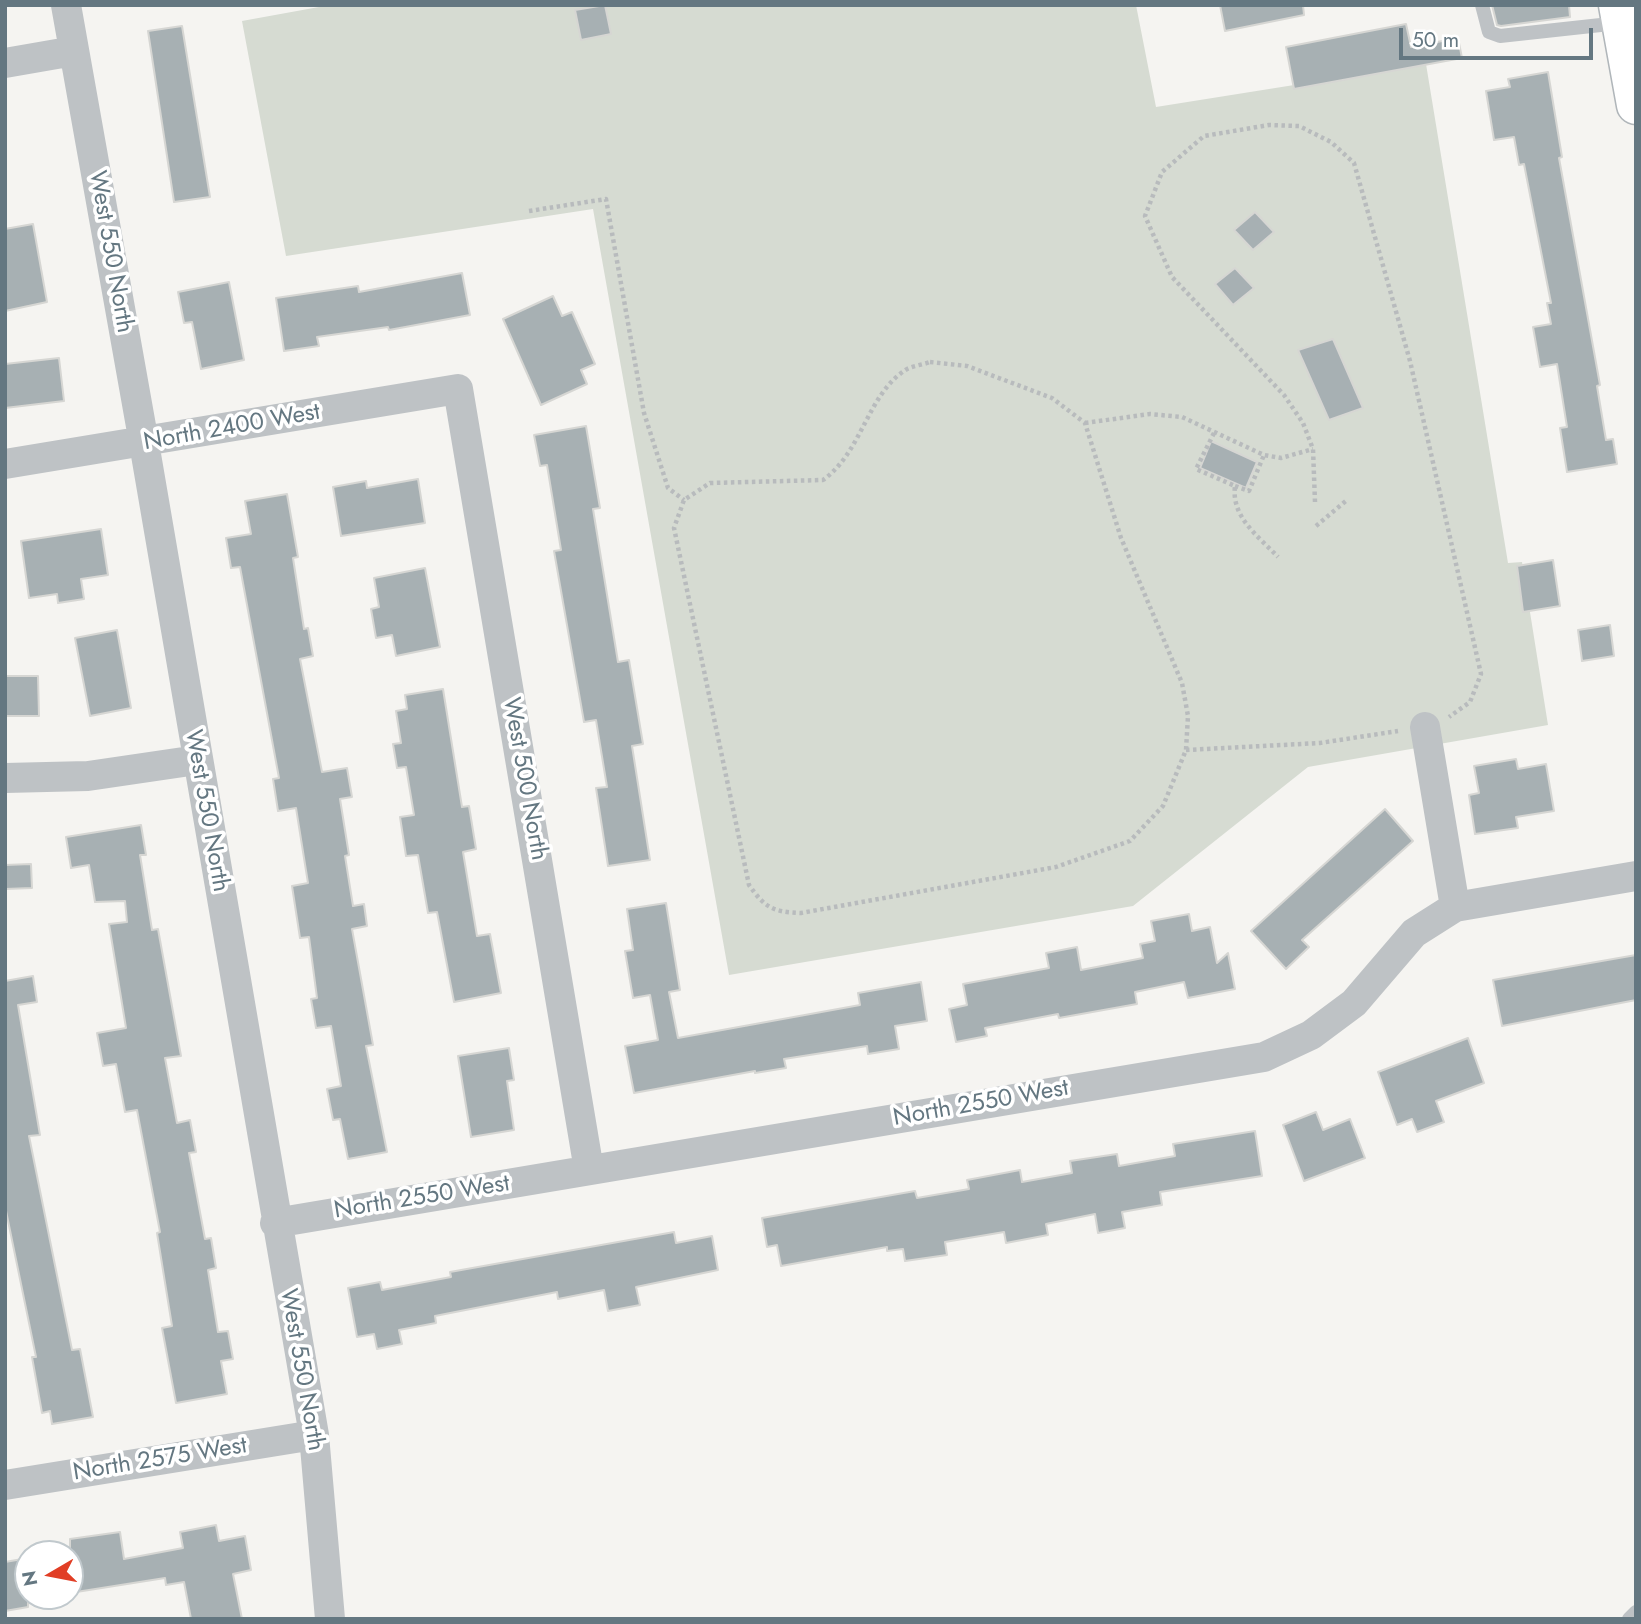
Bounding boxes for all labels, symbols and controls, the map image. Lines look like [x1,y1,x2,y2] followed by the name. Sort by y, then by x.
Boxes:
[1403,14,1597,58] scale bar
[1412,25,1459,55] text: 50 m
[82,169,138,335] street label: West 550 North
[141,398,323,458] street label: North 2400 West
[496,695,552,863] street label: West 500 North
[178,728,234,894] street label: West 550 North
[891,1074,1071,1134] street label: North 2550 West
[332,1170,512,1226] street label: North 2550 West
[273,1287,329,1453] street label: West 550 North
[71,1432,249,1488] street label: North 2575 West
[14,1540,84,1610] north arrow
[15,1569,44,1588] text: N

